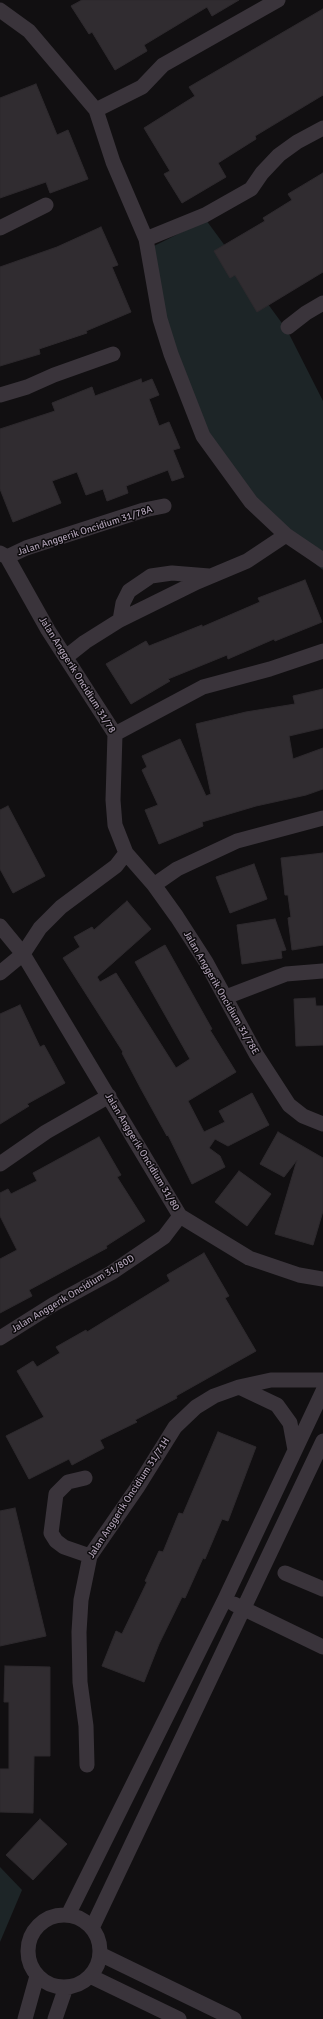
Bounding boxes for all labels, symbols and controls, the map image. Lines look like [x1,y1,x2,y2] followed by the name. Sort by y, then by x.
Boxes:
[16,504,154,558] street label: Jalan Anggerik Oncidium 31/78A
[36,615,118,735] street label: Jalan Anggerik Oncidium 31/78
[181,929,261,1057] street label: Jalan Anggerik Oncidium 31/78E
[102,1091,182,1213] street label: Jalan Anggerik Oncidium 31/80
[9,1252,137,1336] street label: Jalan Anggerik Oncidium 31/80D
[85,1435,173,1561] street label: Jalan Anggerik Oncidium 31/71H

